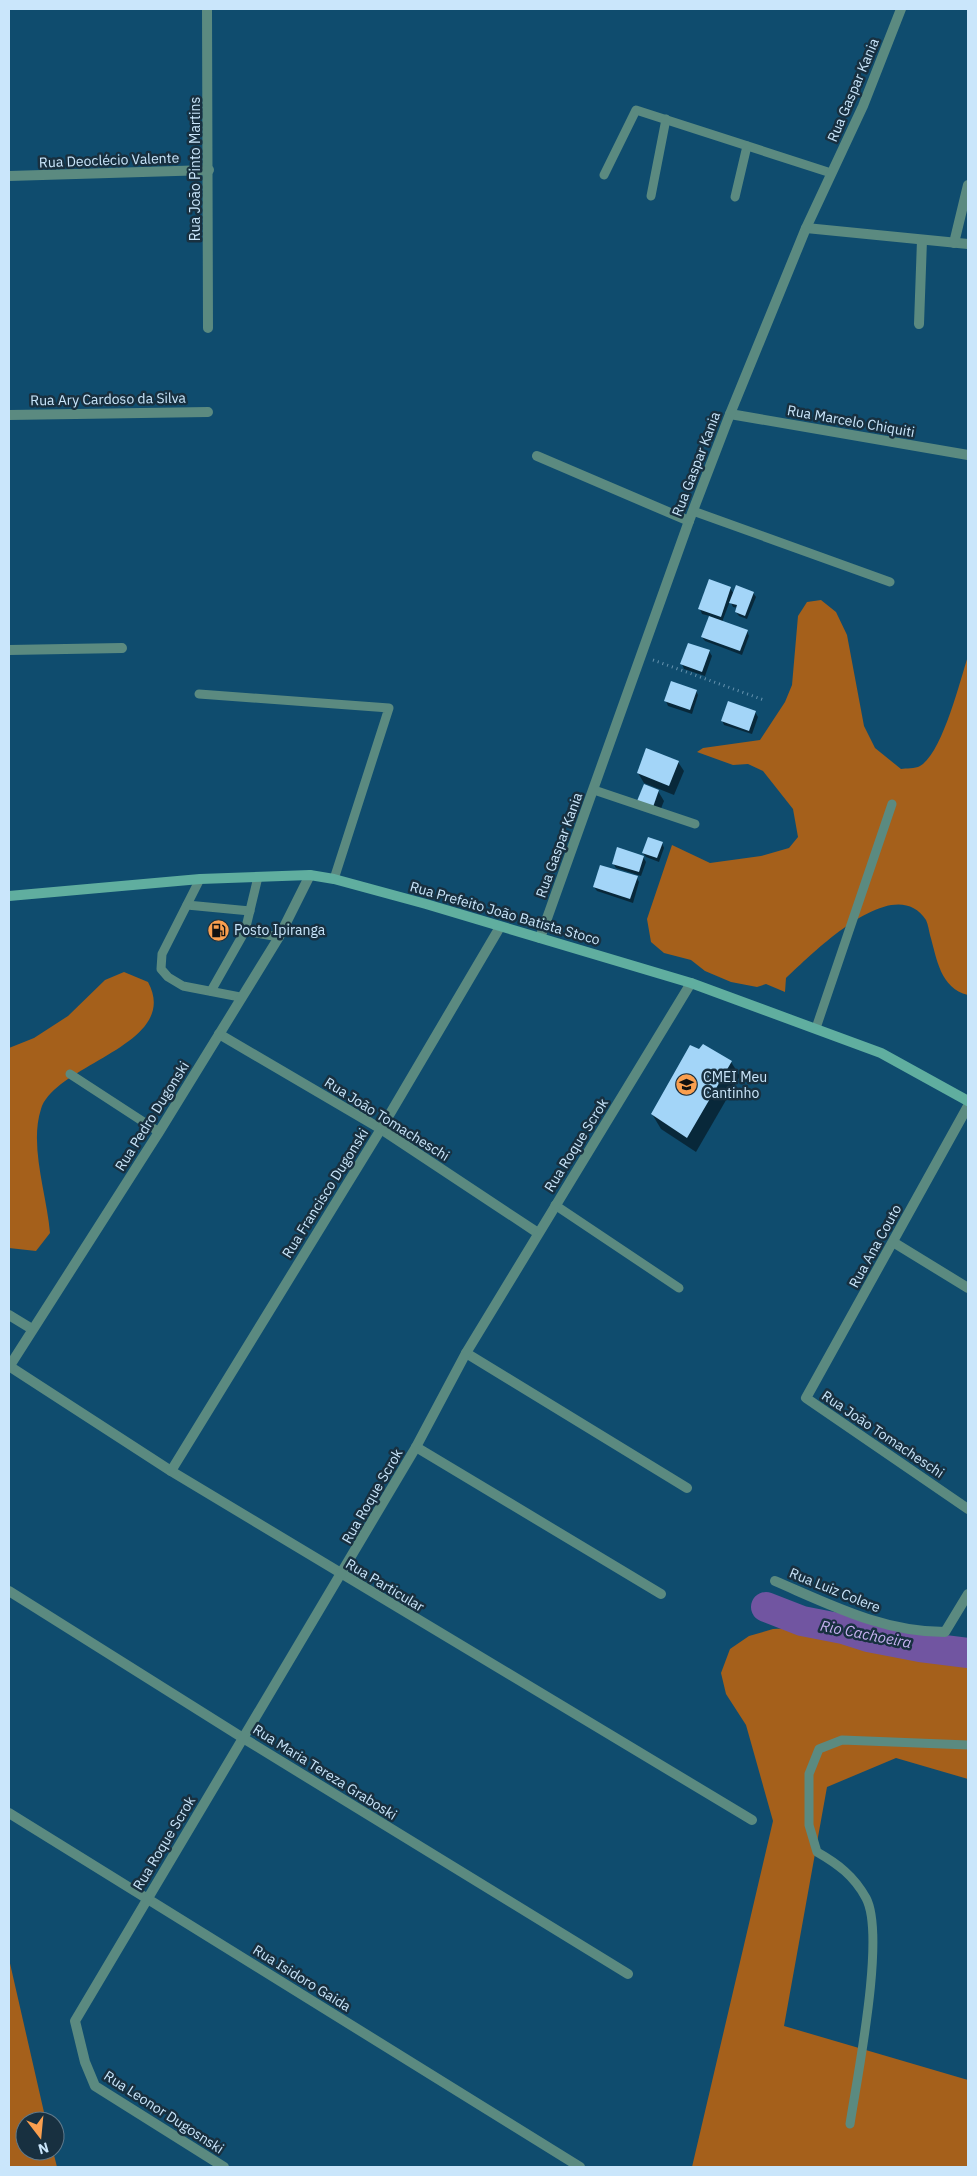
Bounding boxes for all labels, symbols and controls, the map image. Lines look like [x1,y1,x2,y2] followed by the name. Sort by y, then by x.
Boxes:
[823,35,883,145] street label: Rua Gaspar Kania
[186,97,204,241] street label: Rua João Pinto Martins
[39,149,180,171] street label: Rua Deoclécio Valente
[30,389,187,409] street label: Rua Ary Cardoso da Silva
[786,401,916,441] street label: Rua Marcelo Chiquiti
[668,409,724,519] street label: Rua Gaspar Kania
[532,789,587,900] street label: Rua Gaspar Kania
[408,877,602,949] street label: Rua Prefeito João Batista Stoco
[206,918,230,942] fuel station icon: Posto Ipiranga
[234,921,326,939] place label: Posto Ipiranga
[111,1058,193,1174] street label: Rua Pedro Dugonski
[703,1068,767,1102] place label: CMEI Meu Cantinho
[321,1073,453,1165] street label: Rua João Tomacheschi
[675,1073,699,1097] school or university icon: CMEI Meu Cantinho
[540,1094,612,1195] street label: Rua Roque Scrok
[278,1125,372,1261] street label: Rua Francisco Dugonski
[845,1201,905,1291] street label: Rua Ana Couto
[818,1386,948,1482] street label: Rua João Tomacheschi
[338,1445,407,1547] street label: Rua Roque Scrok
[342,1554,428,1616] street label: Rua Particular
[787,1564,883,1617] street label: Rua Luiz Colere
[819,1616,913,1652] water label: Rio Cachoeira
[250,1720,400,1824] street label: Rua Maria Tereza Graboski
[129,1792,200,1893] street label: Rua Roque Scrok
[250,1941,355,2016] street label: Rua Isidoro Gaida
[101,2067,227,2157] street label: Rua Leonor Dugosnski
[15,2111,65,2161] north arrow
[36,2138,51,2159] text: N

